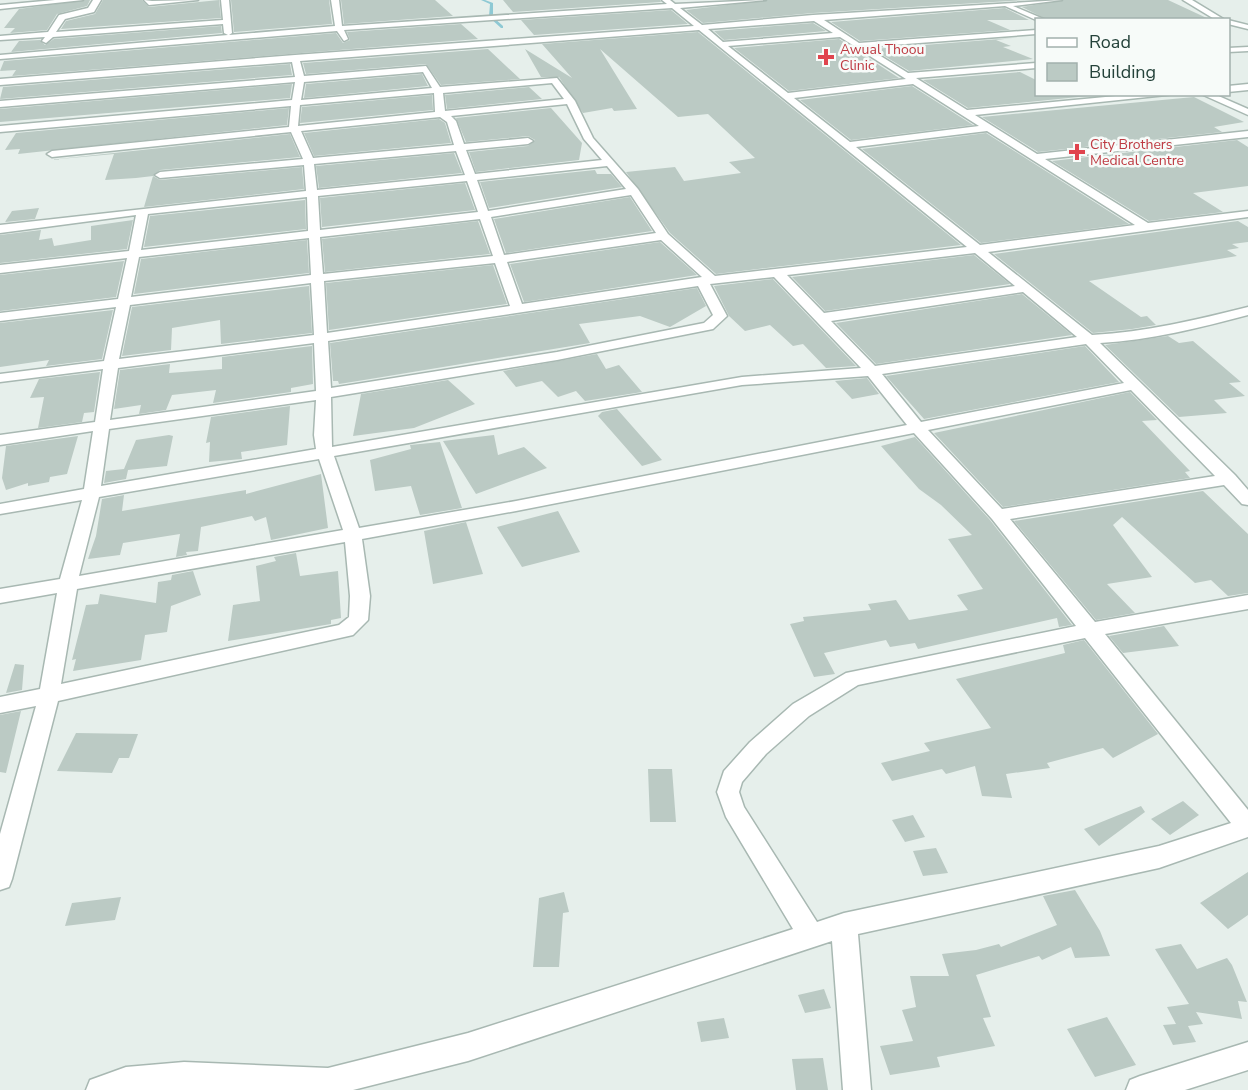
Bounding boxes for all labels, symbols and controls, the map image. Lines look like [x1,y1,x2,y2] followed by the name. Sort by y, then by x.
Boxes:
[1035,18,1230,96] legend
[1089,30,1131,54] text: Road
[840,40,924,75] place label: Awual Thoou Clinic
[817,48,835,66] marker: Awual Thoou Clinic
[1089,60,1156,84] text: Building
[1090,135,1184,170] place label: City Brothers Medical Centre
[1068,143,1086,161] marker: City Brothers Medical Centre

